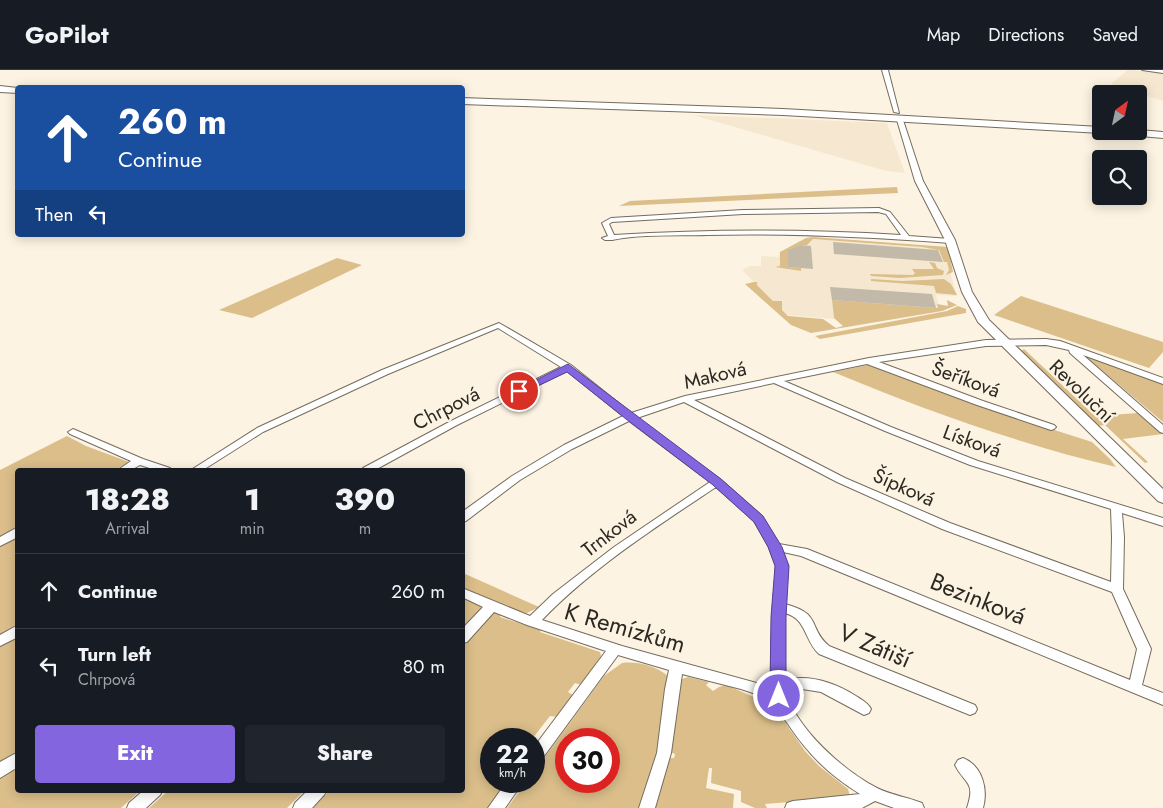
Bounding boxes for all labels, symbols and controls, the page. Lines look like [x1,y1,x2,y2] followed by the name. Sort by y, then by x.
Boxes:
[25,17,109,52] text: GoPilot
[927,22,960,48] text: Map
[988,22,1064,48] text: Directions
[1092,22,1138,48] text: Saved
[1092,85,1148,140] north arrow
[1092,85,1147,205] map controls
[118,97,227,147] text: 260 m
[35,105,100,170] icon: ahead
[118,143,202,175] text: Continue
[1092,150,1147,205] button: search
[84,200,112,228] icon: left
[35,201,74,228] text: Then
[1042,353,1121,430] street label: Revoluční
[681,354,749,397] street label: Maková
[928,354,1004,405] street label: Šeříková
[498,370,540,412] pin
[505,377,533,405] icon: arrive
[408,379,485,438] street label: Chrpová
[939,418,1005,465] street label: Lísková
[868,461,939,514] street label: Šípková
[85,478,170,521] text: 18:28
[244,478,260,521] text: 1
[335,478,395,521] text: 390
[576,503,643,564] street label: Trnková
[105,517,149,540] text: Arrival
[240,517,265,540] text: min
[359,517,371,540] text: m
[925,564,1031,634] street label: Bezinková
[35,577,63,605] icon: ahead
[78,578,157,605] text: Continue
[391,578,445,605] text: 260 m
[560,594,690,661] street label: K Remízkům
[834,615,918,677] street label: V Zátiší
[78,641,151,668] text: Turn left
[35,652,63,680] icon: left
[403,653,445,680] text: 80 m
[78,668,135,691] text: Chrpová
[752,669,804,721] position arrow
[35,725,235,783] button: Exit
[245,725,445,783] button: Share
[555,728,620,793] speed limit sign: 30
[496,736,529,772] text: 22
[499,764,526,782] text: km/h

